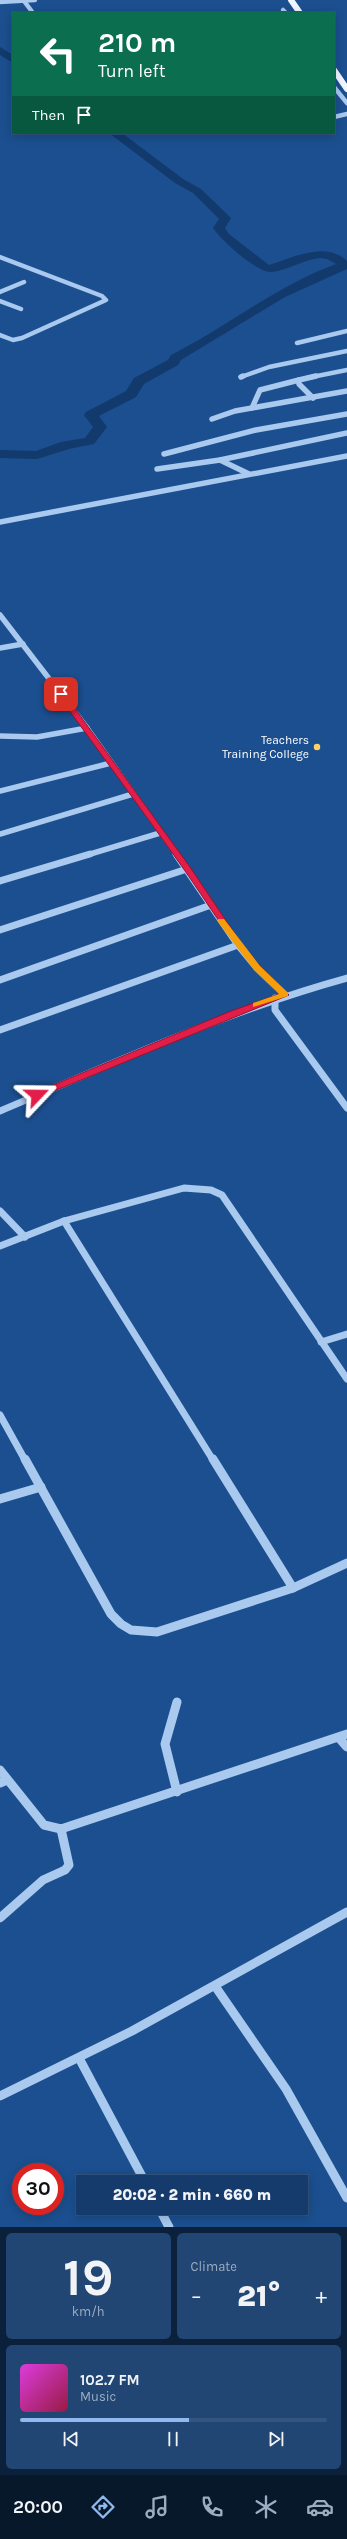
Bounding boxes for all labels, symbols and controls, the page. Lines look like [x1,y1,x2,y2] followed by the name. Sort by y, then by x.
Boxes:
[98,26,176,59] text: 210 m
[32,28,84,80] icon: left
[98,60,166,82] text: Turn left
[73,104,95,126] icon: arrive
[32,106,65,124] text: Then
[44,677,78,711] pin
[50,683,72,705] icon: arrive
[222,733,309,761] place label: Teachers Training College
[312,742,322,752] marker: Teachers Training College
[16,1074,58,1116] position arrow
[12,2163,64,2215] speed limit sign: 30
[113,2186,271,2204] text: 20:02 · 2 min · 660 m
[63,2247,113,2308] text: 19
[191,2259,237,2274] text: Climate
[237,2278,281,2314] text: 21°
[191,2283,202,2309] text: −
[315,2283,327,2309] text: +
[72,2304,105,2319] text: km/h
[80,2371,140,2389] text: 102.7 FM
[80,2389,116,2404] text: Music
[60,2428,82,2450] icon: previous
[162,2428,184,2450] icon: pause
[265,2428,287,2450] icon: next
[89,2493,117,2521] icon: directions
[143,2493,171,2521] icon: music
[198,2493,226,2521] icon: phone
[252,2493,280,2521] icon: climate
[306,2493,334,2521] icon: car
[13,2496,63,2518] text: 20:00

